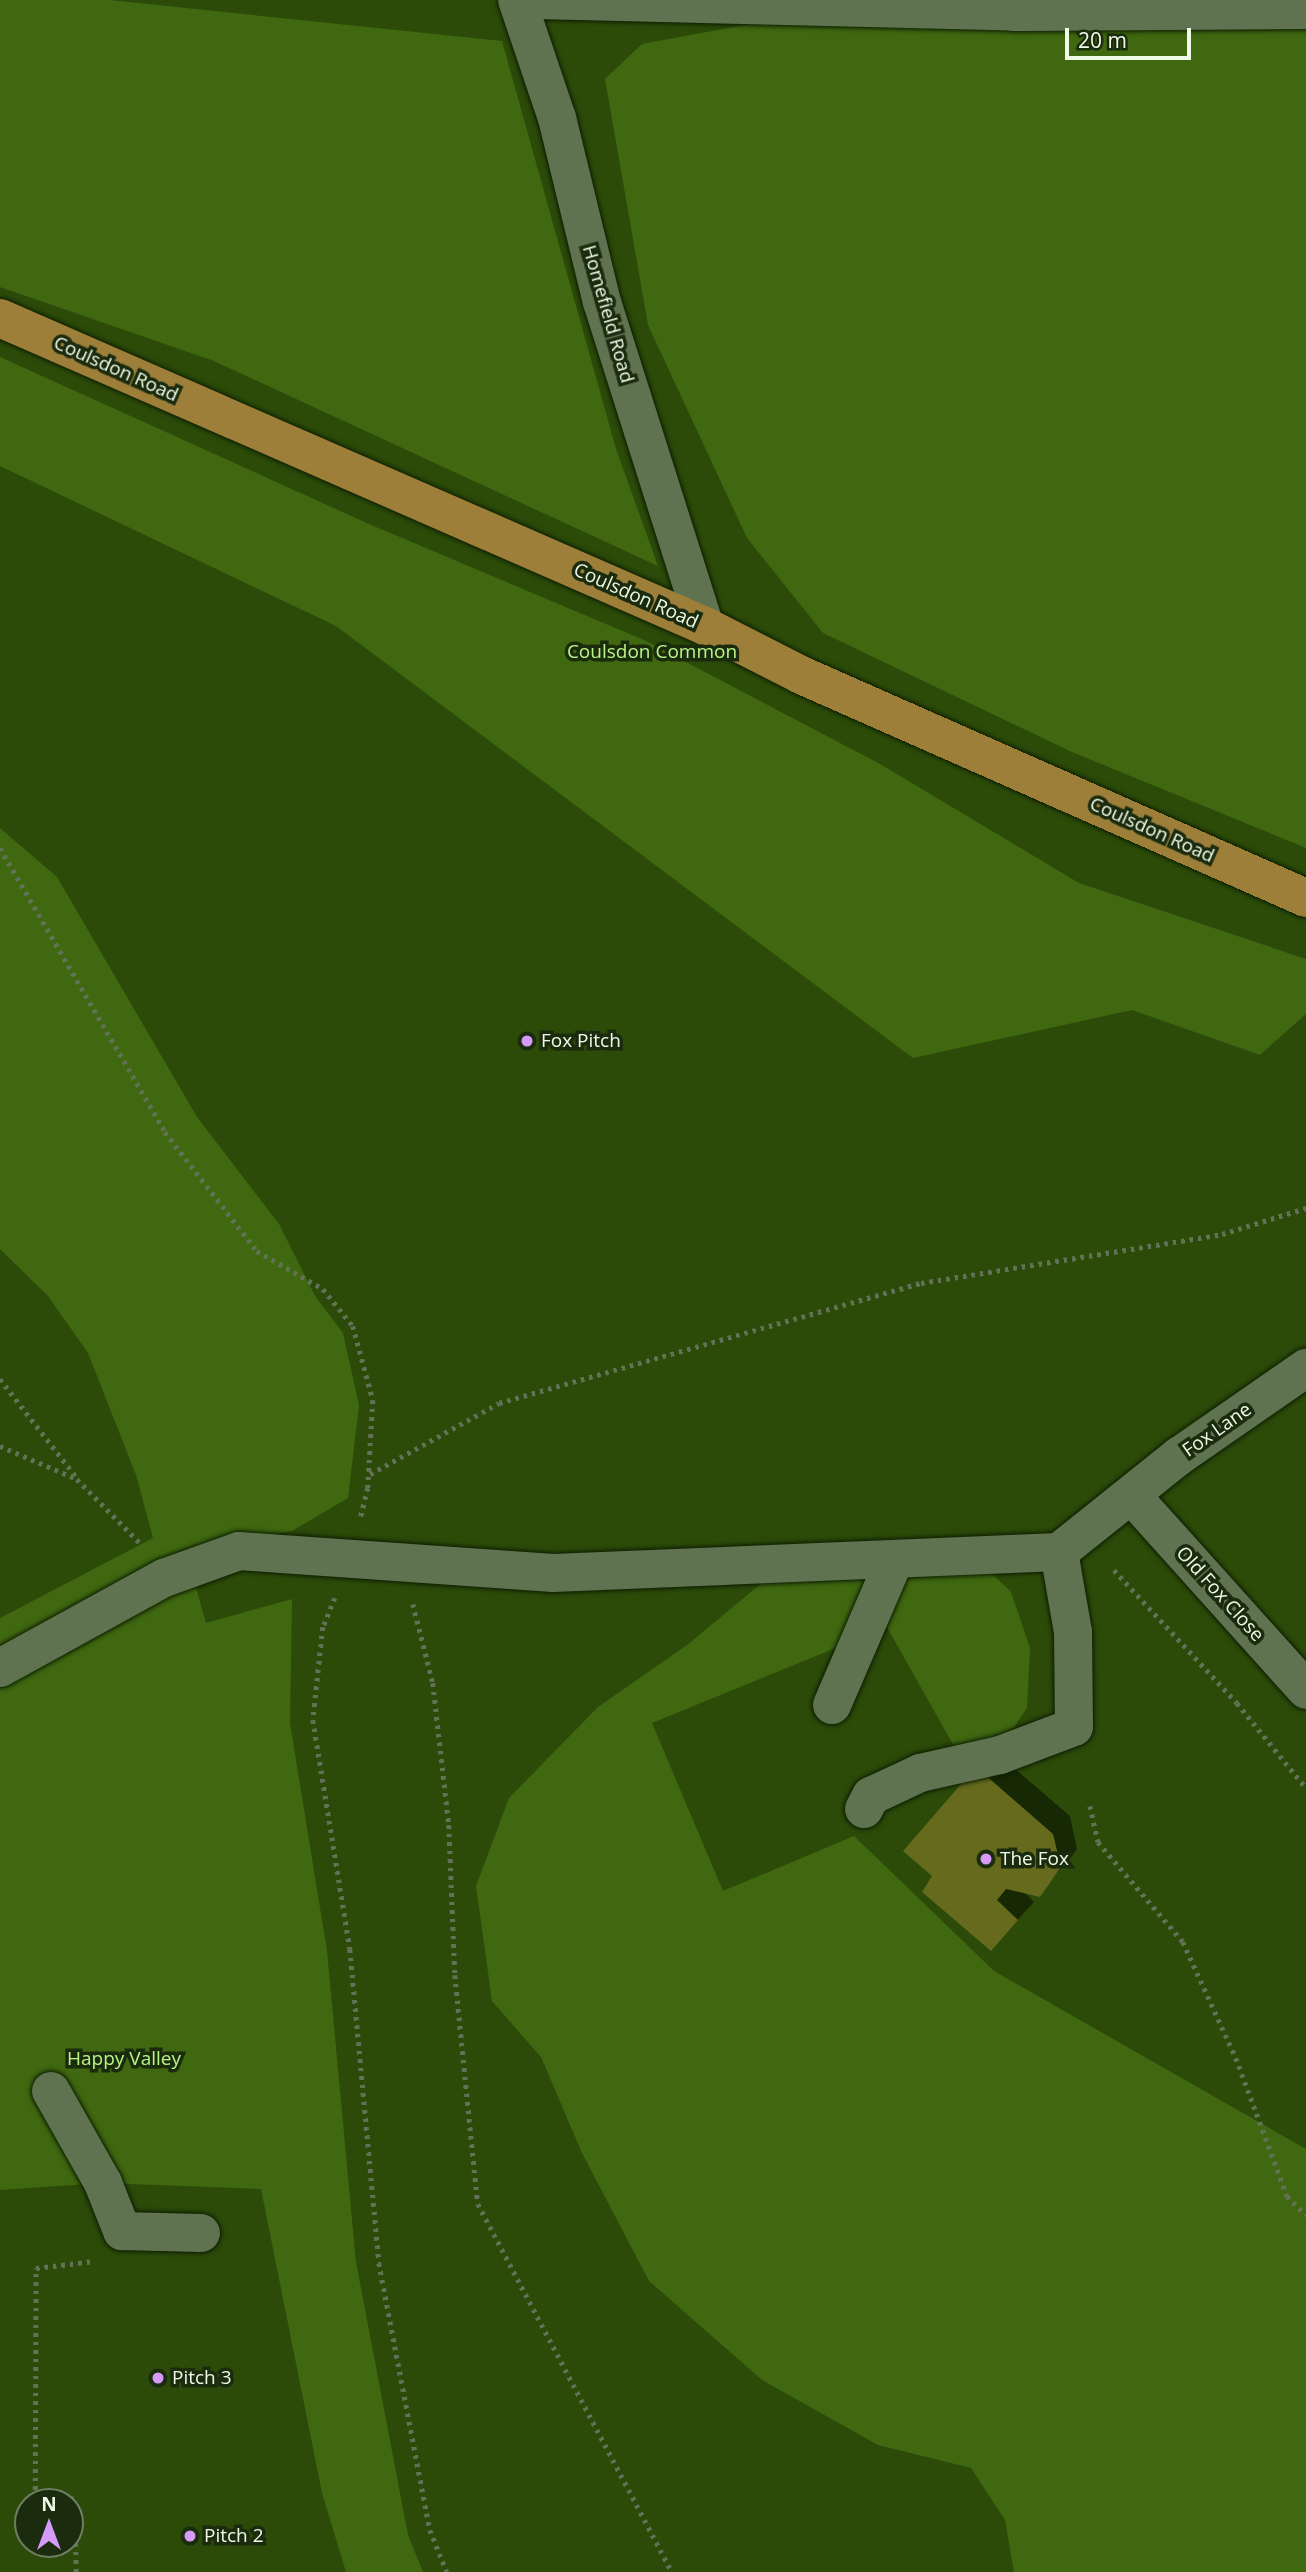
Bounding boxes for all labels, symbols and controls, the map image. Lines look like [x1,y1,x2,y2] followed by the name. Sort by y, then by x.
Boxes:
[1068,14,1194,58] scale bar
[1078,26,1127,54] text: 20 m
[577,242,639,386] street label: Homefield Road
[50,331,182,407] street label: Coulsdon Road
[570,558,702,634] street label: Coulsdon Road
[567,641,737,663] park label: Coulsdon Common
[1086,792,1218,868] street label: Coulsdon Road
[541,1030,621,1052] place label: Fox Pitch
[519,1033,535,1049] marker: Fox Pitch
[1178,1398,1256,1462] street label: Fox Lane
[1171,1542,1269,1646] street label: Old Fox Close
[1000,1848,1069,1870] place label: The Fox
[978,1851,994,1867] marker: The Fox
[67,2048,181,2070] park label: Happy Valley
[172,2367,232,2389] place label: Pitch 3
[150,2370,166,2386] marker: Pitch 3
[14,2488,84,2558] north arrow
[41,2491,57,2517] text: N
[204,2525,264,2547] place label: Pitch 2
[182,2528,198,2544] marker: Pitch 2

